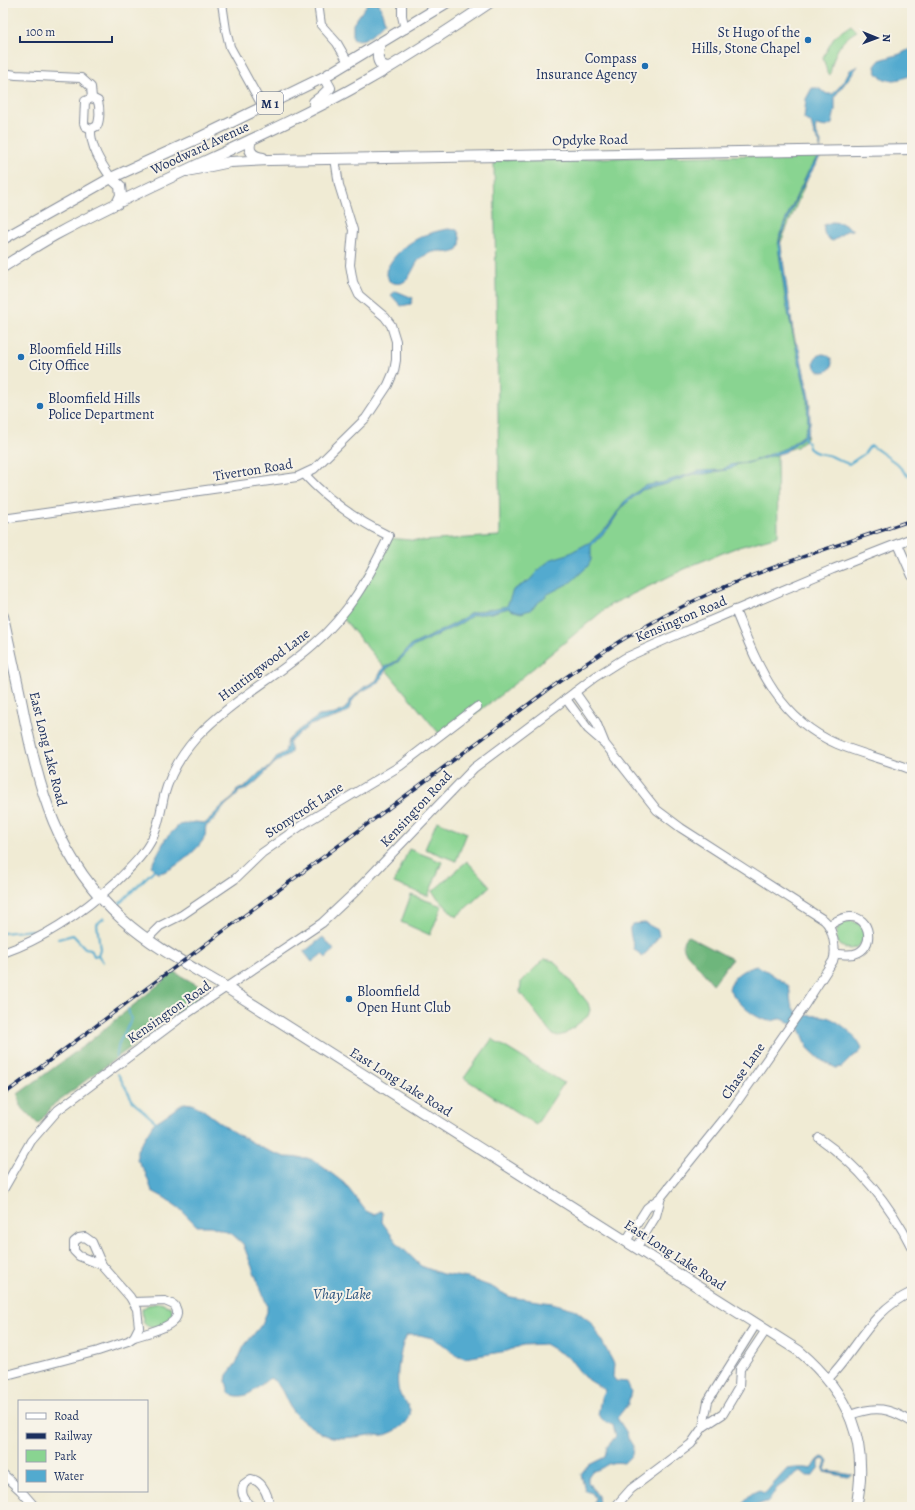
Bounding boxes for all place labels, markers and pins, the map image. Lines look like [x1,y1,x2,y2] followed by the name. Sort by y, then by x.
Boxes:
[691,23,801,58] place label: St Hugo of the Hills, Stone Chapel
[803,35,813,45] marker: St Hugo of the Hills, Stone Chapel
[536,49,638,84] place label: Compass Insurance Agency
[640,61,650,71] marker: Compass Insurance Agency
[29,340,121,375] place label: Bloomfield Hills City Office
[16,352,26,362] marker: Bloomfield Hills City Office
[48,389,155,424] place label: Bloomfield Hills Police Department
[35,401,45,411] marker: Bloomfield Hills Police Department
[357,982,451,1017] place label: Bloomfield Open Hunt Club
[344,994,354,1004] marker: Bloomfield Open Hunt Club

